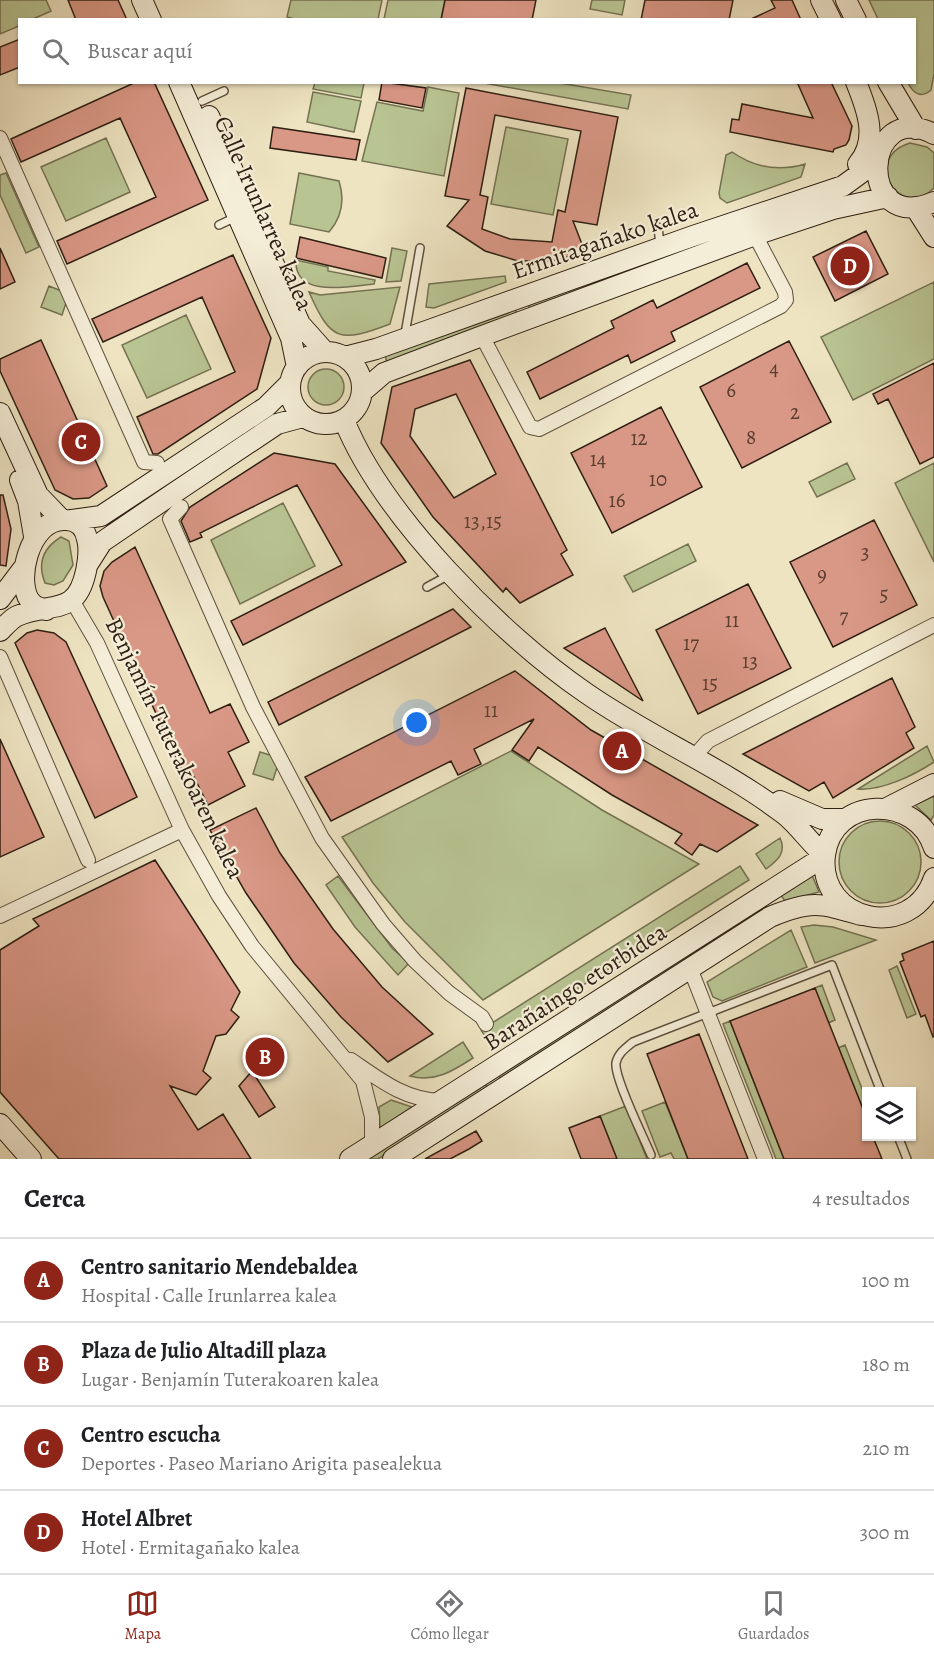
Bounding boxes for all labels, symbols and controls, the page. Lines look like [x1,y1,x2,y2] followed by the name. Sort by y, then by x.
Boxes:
[18,18,916,84] search box
[39,35,72,68] icon: search
[87,36,193,66] text: Buscar aquí
[207,111,322,316] street label: Calle Irunlarrea kalea
[508,193,703,287] street label: Ermitagañako kalea
[830,244,870,288] pin: D
[769,354,779,382] house number: 4
[726,376,736,404] house number: 6
[790,398,800,426] house number: 2
[62,420,100,464] pin: C
[746,423,756,451] house number: 8
[630,424,648,452] house number: 12
[590,445,606,473] house number: 14
[649,465,667,493] house number: 10
[609,486,626,514] house number: 16
[464,507,502,535] house number: 13,15
[861,538,869,566] house number: 3
[817,560,827,588] house number: 9
[879,580,889,608] house number: 5
[840,602,849,630] house number: 7
[725,606,739,634] house number: 11
[98,612,253,885] street label: Benjamín Tuterakoaren kalea
[683,629,699,657] house number: 17
[742,647,758,675] house number: 13
[702,669,718,697] house number: 15
[484,696,498,724] house number: 11
[402,708,431,737] your location
[602,728,642,774] pin: A
[477,915,674,1058] street label: Barañaingo etorbidea
[246,1034,284,1080] pin: B
[862,1087,916,1141] map controls
[862,1087,916,1141] button: layers
[24,1181,86,1216] text: Cerca
[812,1185,910,1212] text: 4 resultados
[81,1252,358,1282] text: Centro sanitario Mendebaldea
[37,1267,50,1294] text: A
[861,1267,910,1294] text: 100 m
[81,1282,337,1309] text: Hospital · Calle Irunlarrea kalea
[81,1336,327,1366] text: Plaza de Julio Altadill plaza
[37,1351,50,1378] text: B
[862,1351,910,1378] text: 180 m
[81,1366,379,1393] text: Lugar · Benjamín Tuterakoaren kalea
[81,1420,221,1450] text: Centro escucha
[37,1435,50,1462] text: C
[862,1435,910,1462] text: 210 m
[81,1450,442,1477] text: Deportes · Paseo Mariano Arigita pasealekua
[81,1504,192,1534] text: Hotel Albret
[37,1519,50,1546] text: D
[860,1519,910,1546] text: 300 m
[81,1534,300,1561] text: Hotel · Ermitagañako kalea
[125,1587,161,1645] tab: Mapa
[410,1587,489,1645] tab: Cómo llegar
[738,1587,809,1645] tab: Guardados

